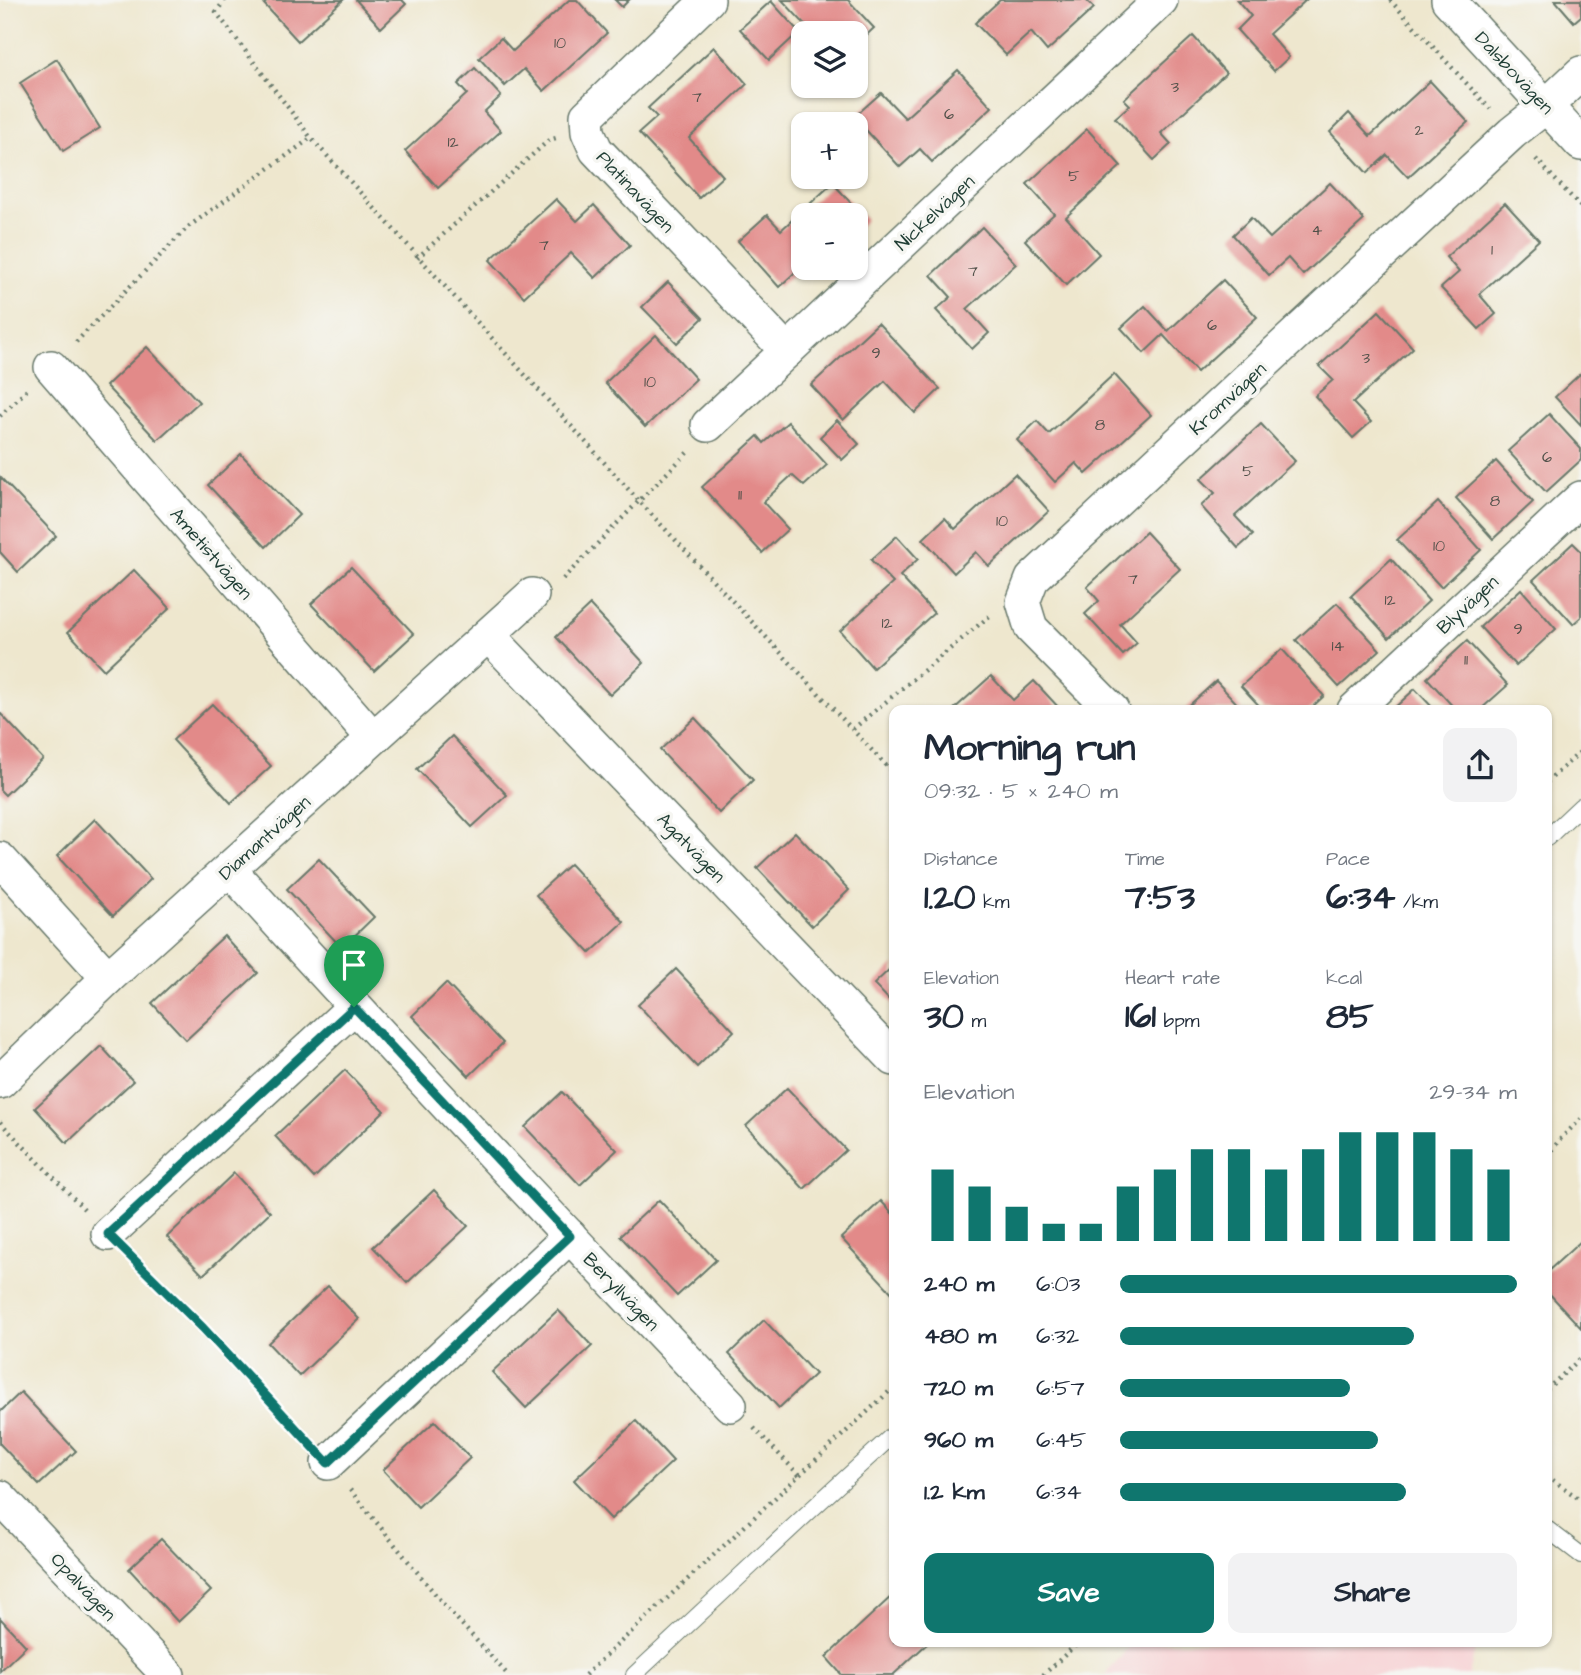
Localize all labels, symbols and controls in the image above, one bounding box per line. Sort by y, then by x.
map controls [791,21,868,280]
button: layers [791,21,868,98]
street label: Dalsbovägen [1468,25,1560,121]
house number: 10 [554,32,566,54]
house number: 3 [1171,76,1179,98]
house number: 7 [692,86,702,108]
house number: 6 [944,103,954,125]
button: + [791,112,868,189]
house number: 2 [1414,119,1424,141]
house number: 12 [447,131,459,153]
street label: Platinavägen [589,145,680,240]
house number: 5 [1068,165,1080,187]
street label: Nickelvägen [889,169,982,258]
button: − [791,203,868,280]
house number: 4 [1312,219,1323,241]
house number: 7 [539,234,549,256]
house number: 1 [1491,239,1493,261]
house number: 7 [968,260,978,282]
house number: 6 [1207,314,1217,336]
house number: 9 [871,342,881,364]
house number: 3 [1362,347,1370,369]
street label: Kromvägen [1184,356,1273,443]
house number: 10 [644,371,656,393]
house number: 8 [1095,414,1105,436]
house number: 6 [1542,446,1552,468]
house number: 5 [1242,460,1254,482]
house number: 11 [738,484,742,506]
house number: 8 [1490,490,1500,512]
street label: Ametistvägen [162,502,258,607]
house number: 10 [996,510,1008,532]
house number: 10 [1433,535,1445,557]
house number: 7 [1128,568,1138,590]
street label: Blyvägen [1431,569,1506,642]
house number: 12 [1384,589,1396,611]
house number: 12 [881,612,893,634]
house number: 9 [1513,618,1523,640]
house number: 14 [1332,635,1345,657]
house number: 11 [1464,649,1468,671]
text: Morning run [924,723,1136,775]
button: share [1443,728,1517,802]
text: 09:32 · 5 × 240 m [924,775,1118,807]
street label: Diamantvägen [213,789,318,888]
street label: Agatvägen [650,807,731,890]
text: Distance [924,846,998,873]
text: Time [1125,846,1165,873]
text: Pace [1326,846,1370,873]
text: 1.20 [924,873,976,922]
text: 7:53 [1125,873,1195,922]
text: 6:34 [1326,873,1395,922]
text: km [976,889,1010,916]
text: /km [1395,889,1438,916]
pin [324,935,384,1007]
icon: arrive [335,946,373,984]
text: Elevation [924,965,999,992]
text: Heart rate [1125,965,1220,992]
text: kcal [1326,965,1362,992]
text: 30 [924,992,964,1041]
text: 161 [1125,992,1156,1041]
text: 85 [1326,992,1373,1041]
text: m [964,1008,986,1035]
text: bpm [1156,1008,1200,1035]
text: Elevation [924,1076,1015,1108]
text: 29–34 m [1429,1076,1517,1108]
street label: Beryllvägen [576,1247,665,1338]
text: 240 m [924,1268,994,1300]
text: 6:03 [1036,1268,1080,1300]
text: 480 m [924,1320,996,1352]
text: 6:32 [1036,1320,1079,1352]
text: 720 m [924,1372,993,1404]
text: 6:57 [1036,1372,1085,1404]
text: 960 m [924,1424,993,1456]
text: 6:45 [1036,1424,1086,1456]
text: 1.2 km [924,1476,985,1508]
text: 6:34 [1036,1476,1082,1508]
street label: Opalvägen [43,1547,122,1628]
button: Save [924,1553,1214,1633]
button: Share [1228,1553,1517,1633]

